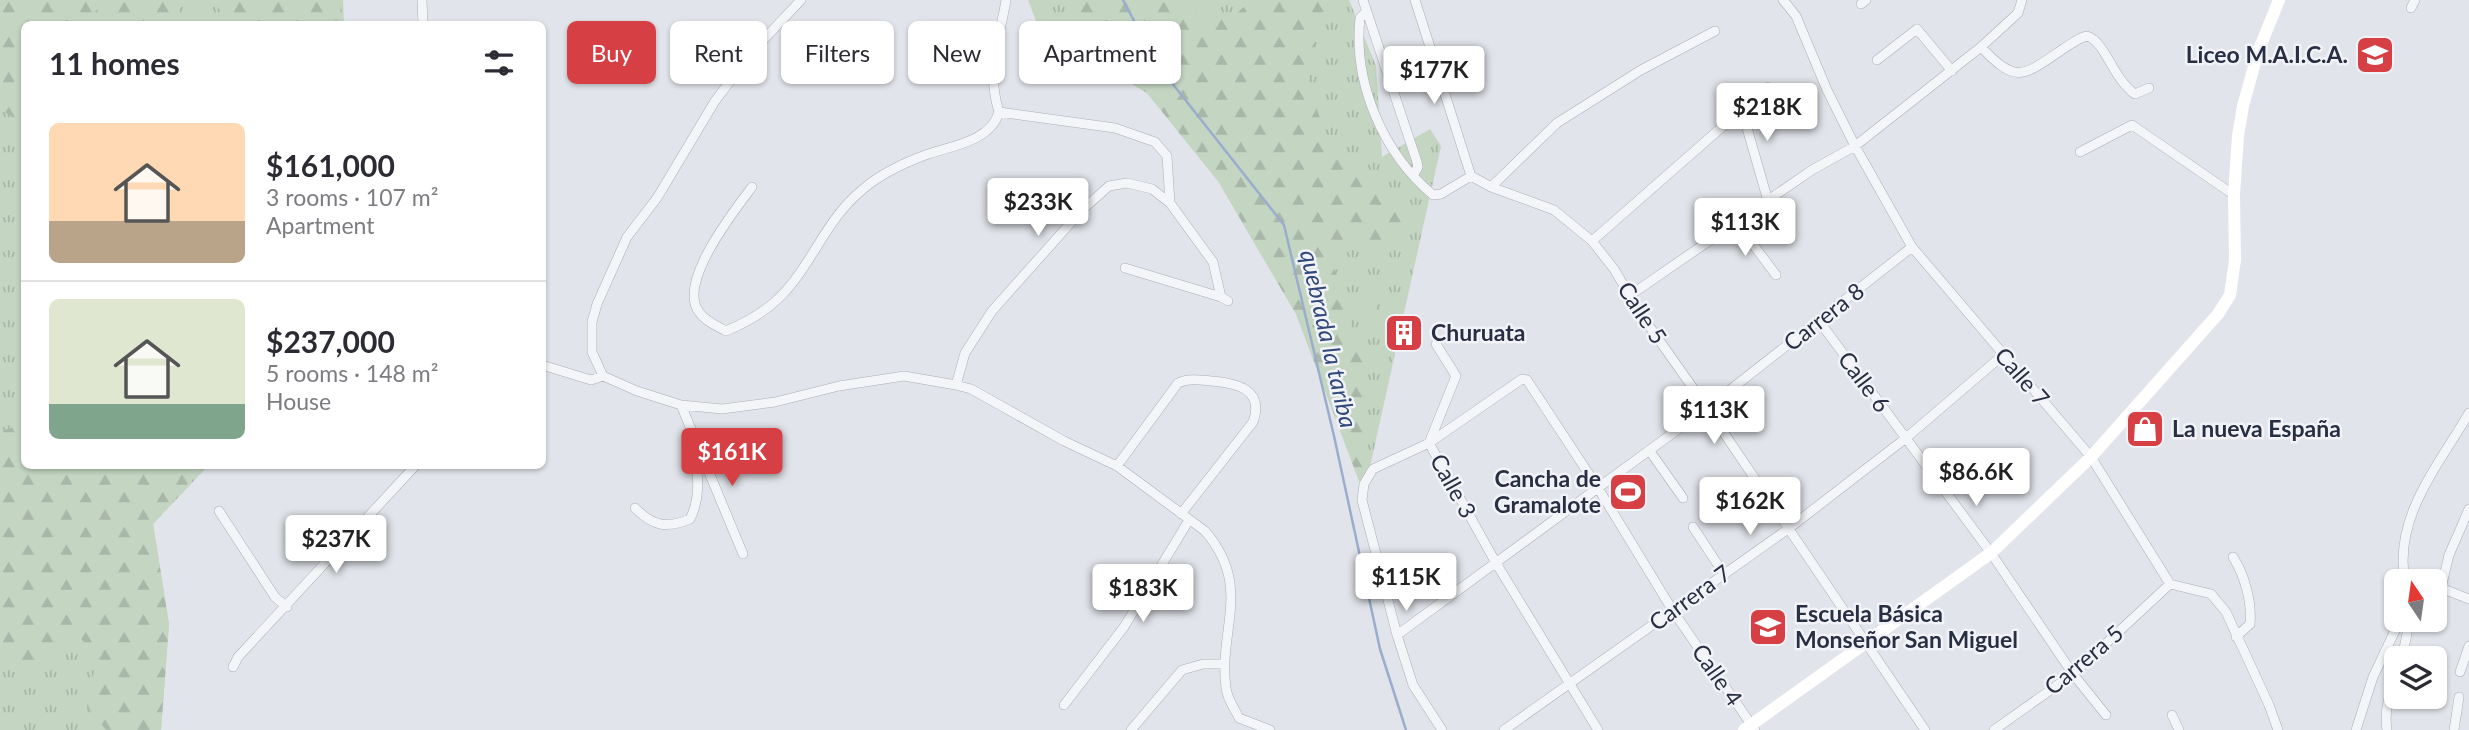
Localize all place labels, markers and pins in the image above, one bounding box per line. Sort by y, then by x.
school or university icon: Liceo M.A.I.C.A. [2354,34,2396,76]
place label: Liceo M.A.I.C.A. [2186,40,2348,68]
pin: $177K [1385,46,1483,106]
pin: $218K [1718,83,1816,143]
pin: $233K [989,178,1087,238]
pin: $113K [1696,198,1794,258]
building icon: Churuata [1383,312,1425,354]
place label: Churuata [1431,318,1525,346]
pin: $113K [1665,386,1763,446]
shop icon: La nueva España [2124,408,2166,450]
place label: La nueva España [2172,414,2341,442]
pin: $161K [683,428,781,488]
pin: $86.6K [1919,448,2033,508]
place label: Cancha de Gramalote [1494,464,1601,518]
sports icon: Cancha de Gramalote [1607,471,1649,513]
pin: $162K [1701,477,1799,537]
pin: $237K [287,516,385,575]
pin: $115K [1357,554,1455,613]
pin: $183K [1094,564,1192,624]
place label: Escuela Básica Monseñor San Miguel [1795,599,2018,653]
school or university icon: Escuela Básica Monseñor San Miguel [1747,606,1789,648]

